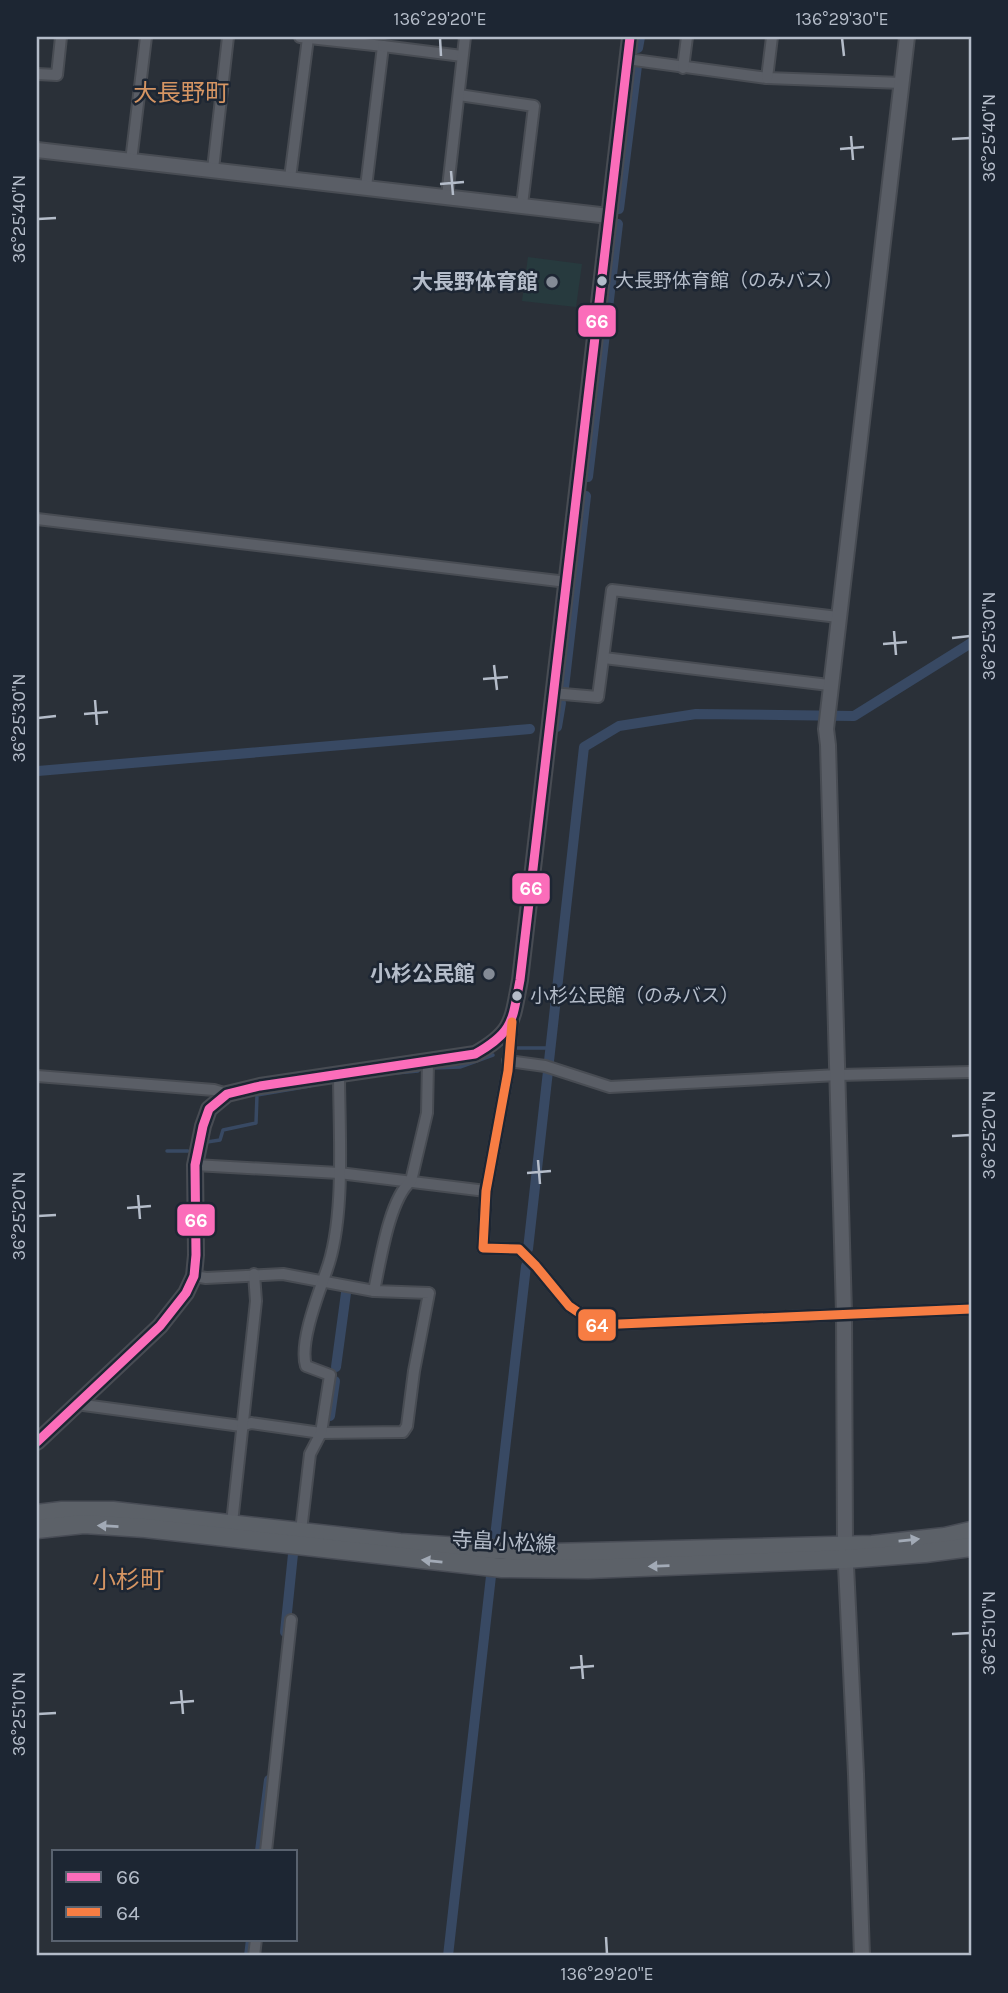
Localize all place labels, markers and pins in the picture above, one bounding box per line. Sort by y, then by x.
place label: 大長野体育館 [412,270,538,294]
place label: 大長野体育館（のみバス） [615,270,843,292]
marker: 大長野体育館 [544,274,560,290]
marker: 大長野体育館（のみバス） [595,274,609,288]
place label: 小杉公民館 [370,962,475,986]
marker: 小杉公民館 [481,966,497,982]
place label: 小杉公民館（のみバス） [530,985,739,1007]
marker: 小杉公民館（のみバス） [510,989,524,1003]

